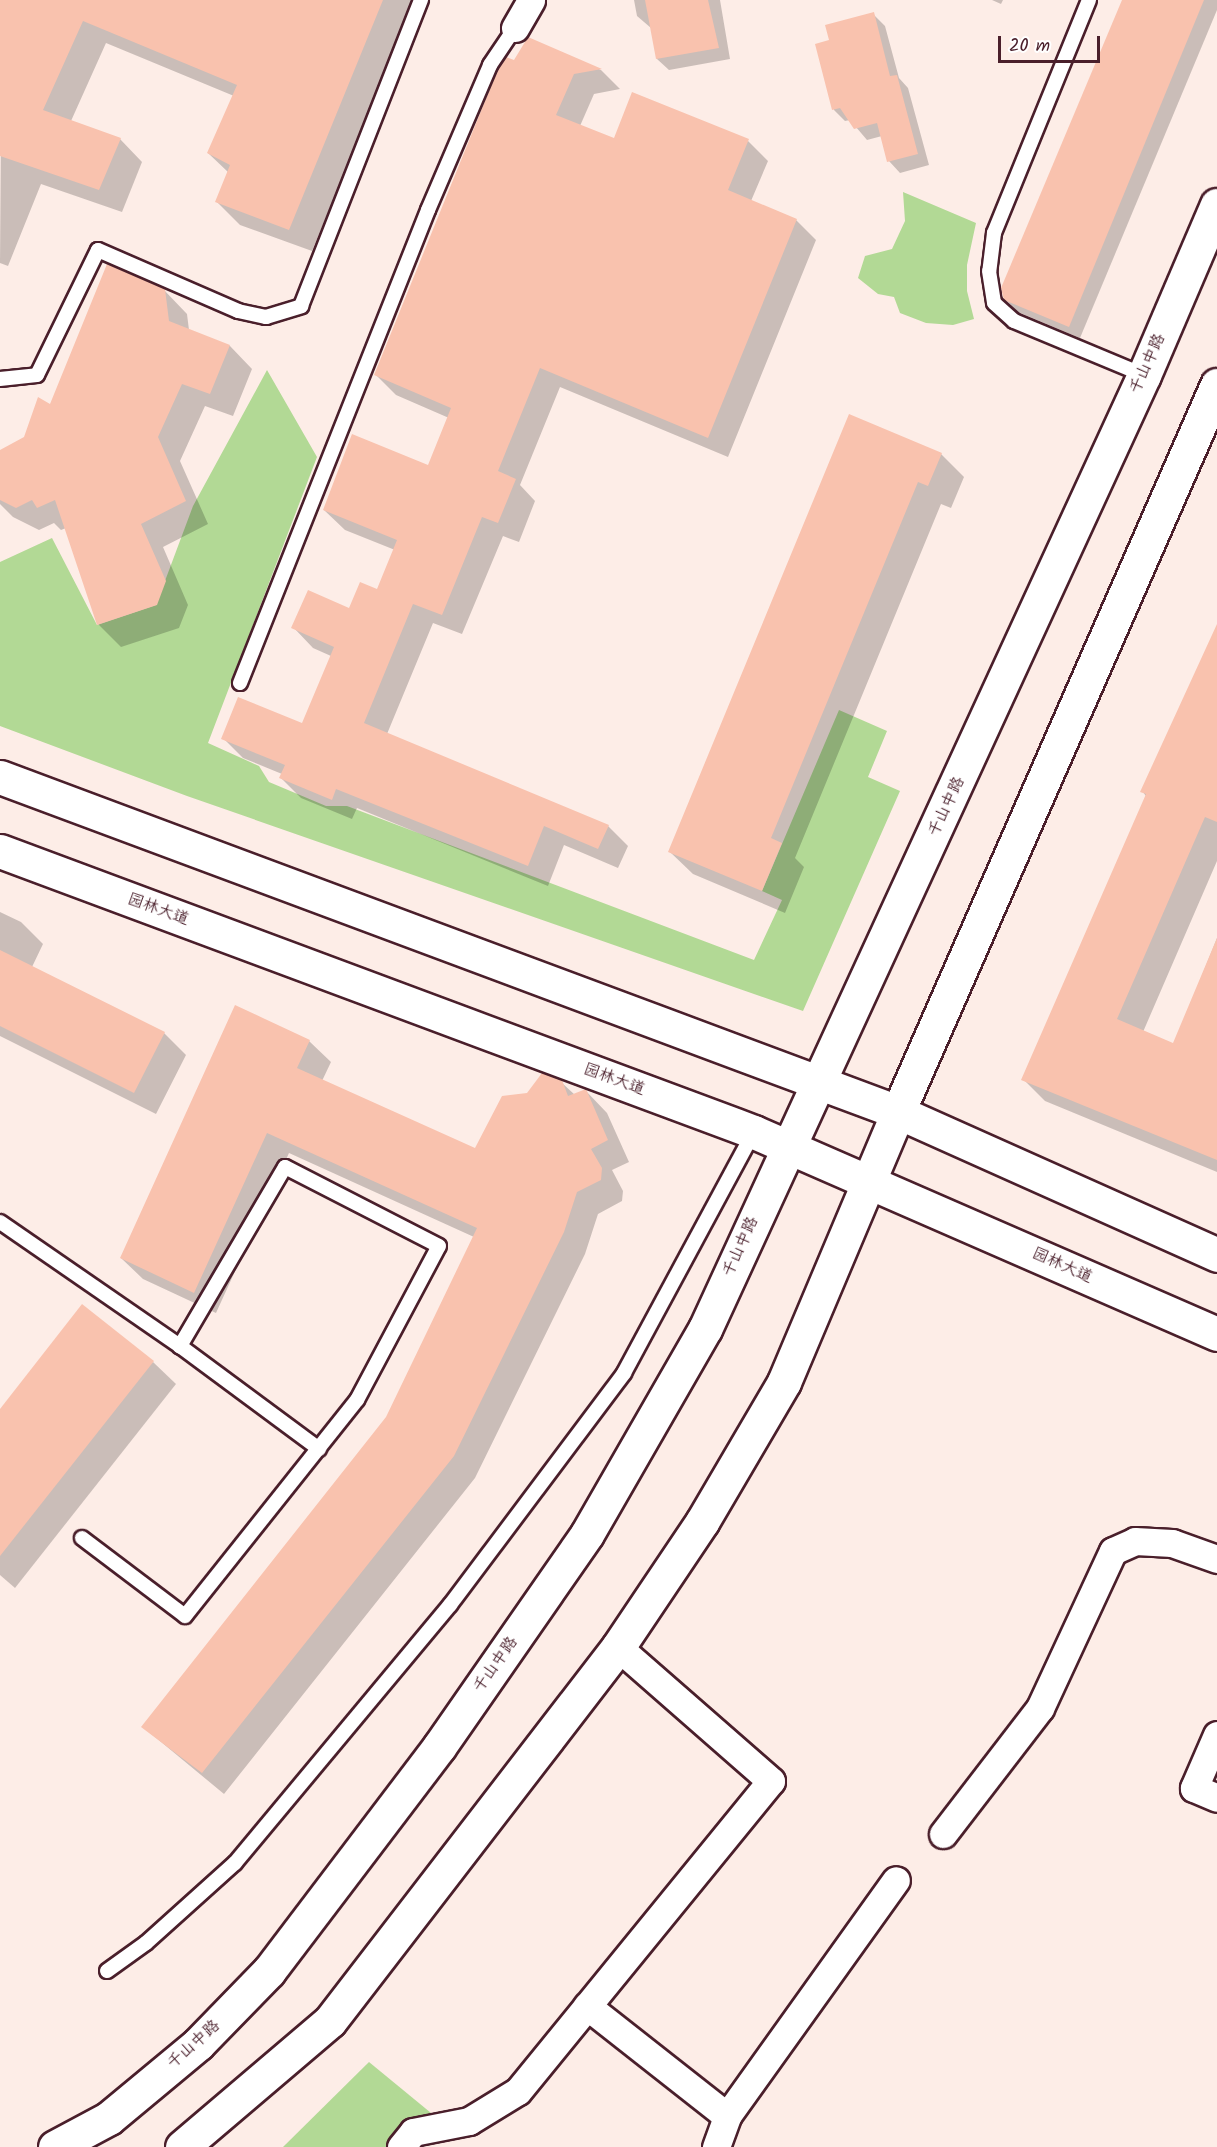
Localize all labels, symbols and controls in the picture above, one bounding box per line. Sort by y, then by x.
scale bar [1001,24,1103,62]
text: 20 m [1009,32,1050,61]
street label: 千山中路 [1126,331,1170,397]
street label: 千山中路 [925,774,969,840]
street label: 园林大道 [125,890,191,930]
street label: 园林大道 [581,1060,647,1100]
street label: 千山中路 [719,1214,763,1280]
street label: 园林大道 [1029,1244,1095,1288]
street label: 千山中路 [470,1633,522,1697]
street label: 千山中路 [164,2016,224,2074]

